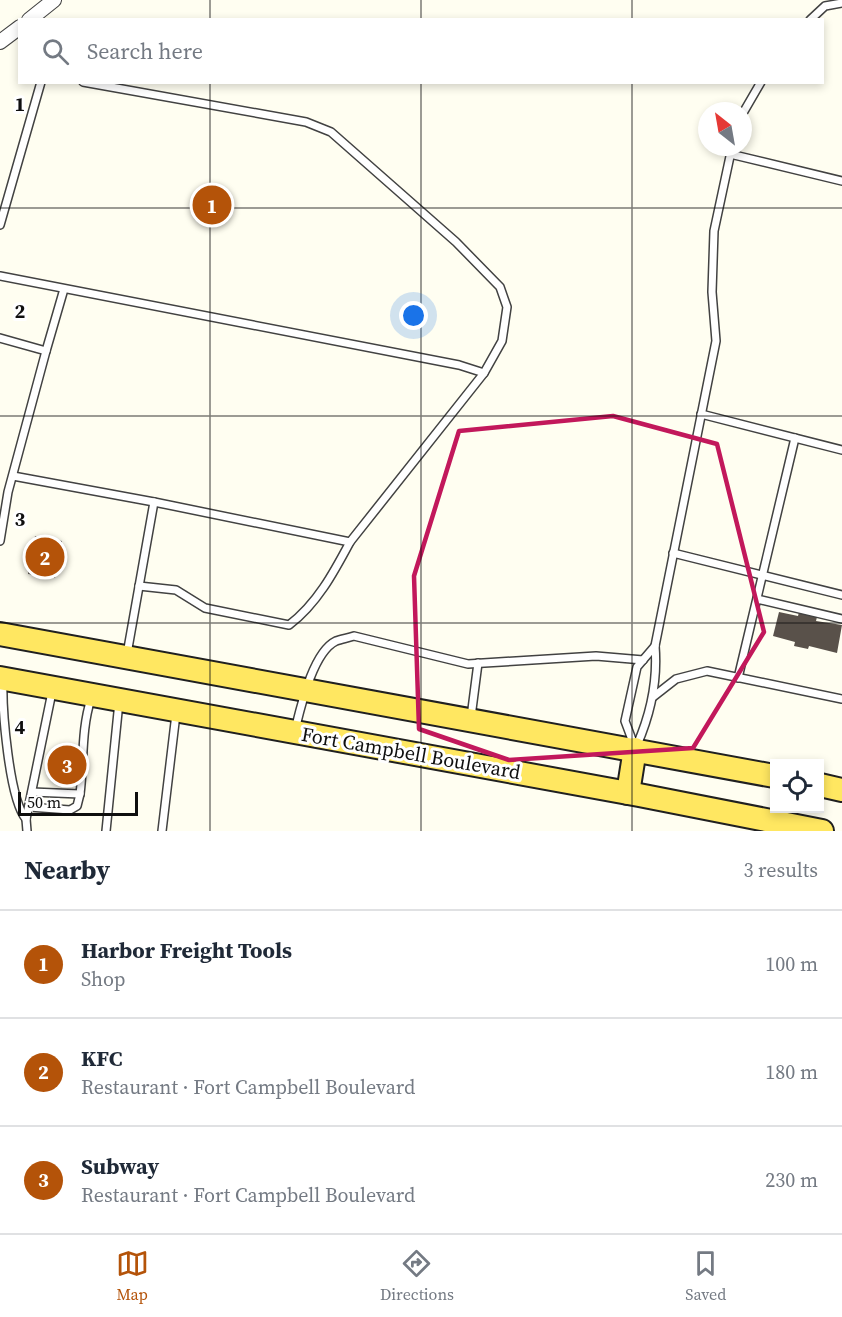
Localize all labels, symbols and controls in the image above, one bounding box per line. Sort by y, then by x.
search box [18,18,824,84]
icon: search [39,35,72,68]
text: Search here [87,36,203,66]
text: 1 [15,90,25,118]
north arrow [698,102,752,156]
pin: 1 [192,182,232,228]
text: 2 [15,297,26,325]
your location [399,301,428,330]
text: 3 [15,505,26,533]
pin: 2 [26,534,64,580]
text: 4 [15,713,26,741]
street label: Fort Campbell Boulevard [299,720,523,786]
pin: 3 [48,742,86,788]
map controls [770,759,824,813]
button: locate [770,759,824,813]
scale bar [18,789,138,816]
text: 50 m [27,791,61,813]
text: Nearby [24,852,110,888]
text: 3 results [743,856,818,884]
text: Harbor Freight Tools [81,935,292,965]
text: 1 [38,950,49,978]
text: 100 m [765,950,818,978]
text: Shop [81,965,126,993]
text: KFC [81,1043,123,1073]
text: 2 [38,1058,49,1086]
text: 180 m [765,1058,818,1086]
text: Restaurant · Fort Campbell Boulevard [81,1073,415,1101]
text: Subway [81,1151,159,1181]
text: 3 [38,1166,49,1194]
text: 230 m [765,1166,818,1194]
text: Restaurant · Fort Campbell Boulevard [81,1181,415,1209]
tab: Map [116,1247,149,1305]
tab: Directions [380,1247,454,1305]
tab: Saved [685,1247,726,1305]

